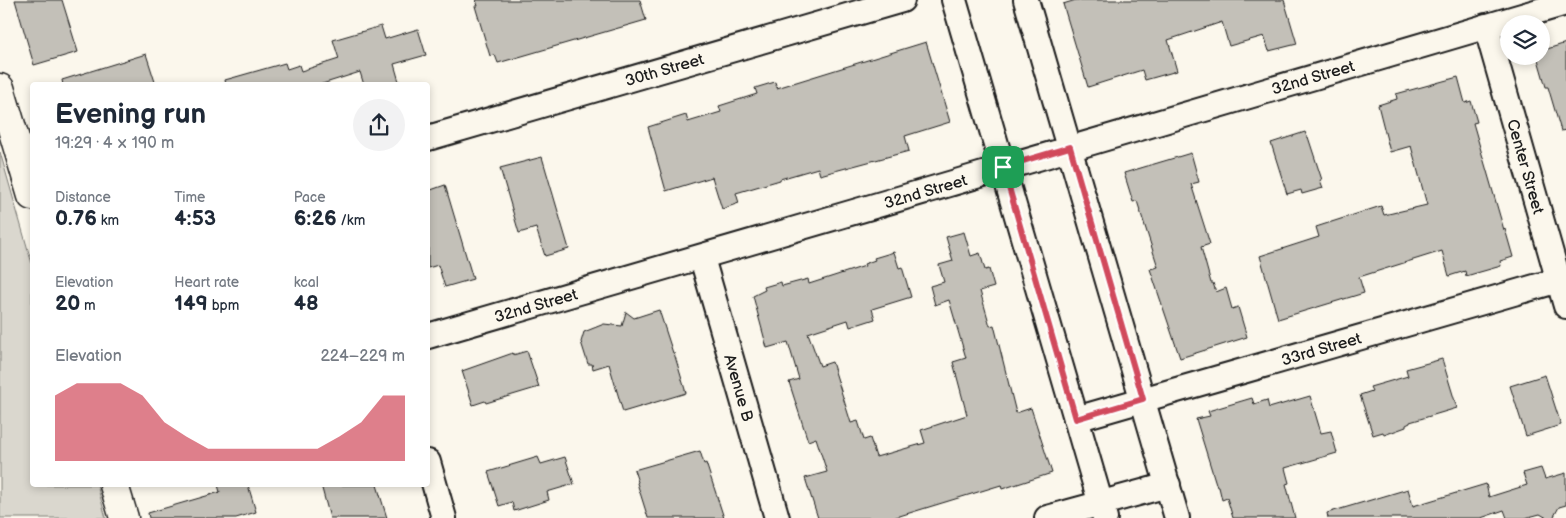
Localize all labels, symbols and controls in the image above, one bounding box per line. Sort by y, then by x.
map controls [1500,15,1550,65]
button: layers [1500,15,1550,65]
street label: 30th Street [623,50,706,91]
street label: 32nd Street [1270,57,1357,99]
text: Evening run [55,98,206,131]
button: share [353,99,405,151]
street label: Center Street [1502,117,1547,216]
text: 19:29 · 4 × 190 m [55,134,174,153]
pin [982,146,1024,188]
icon: arrive [989,153,1017,181]
street label: 32nd Street [882,171,969,214]
text: Distance [55,189,111,206]
text: Time [174,189,205,206]
text: Pace [294,189,326,206]
text: 0.76 [55,206,97,231]
text: 4:53 [174,206,216,231]
text: 6:26 [294,206,337,231]
text: km [97,212,119,229]
text: /km [337,212,365,229]
text: Elevation [55,274,113,291]
text: Heart rate [174,274,239,291]
text: kcal [294,274,319,291]
street label: 32nd Street [492,285,580,327]
text: 20 [55,291,80,316]
text: 149 [174,291,208,316]
text: 48 [294,291,319,316]
text: m [80,297,96,314]
text: bpm [208,297,239,314]
street label: 33rd Street [1279,329,1364,370]
text: Elevation [55,347,122,366]
text: 224–229 m [320,347,405,366]
street label: Avenue B [719,352,757,424]

